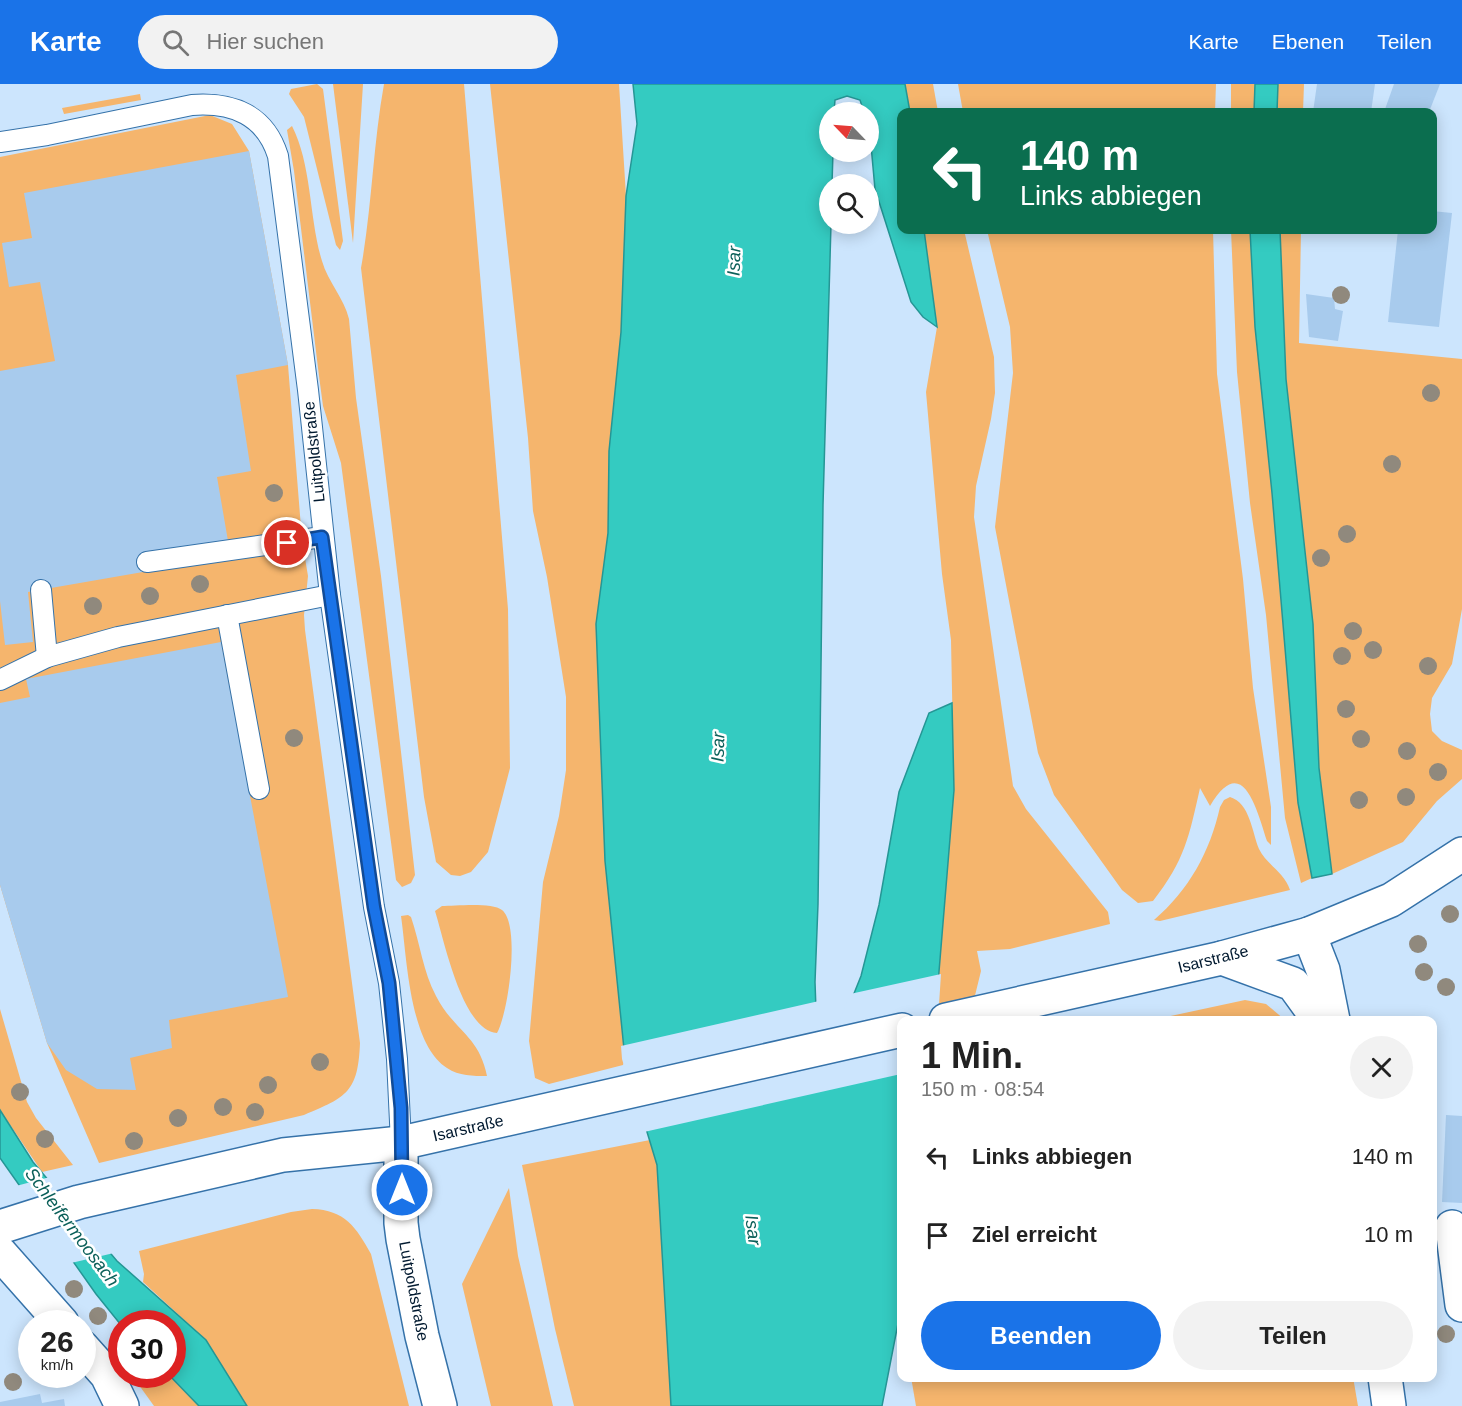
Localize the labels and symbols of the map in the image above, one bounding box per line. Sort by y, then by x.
north arrow [819,102,879,162]
water label: Isar [723,245,745,276]
street label: Luitpoldstraße [300,401,328,503]
pin [261,517,312,568]
water label: Isar [707,731,729,762]
street label: Isarstraße [1176,942,1250,976]
street label: Isarstraße [431,1112,505,1144]
position arrow [370,1158,434,1222]
water label: Schleifermoosach [21,1164,123,1290]
water label: Isar [741,1214,765,1247]
street label: Luitpoldstraße [396,1240,432,1342]
speed limit sign: 30 [108,1310,186,1388]

